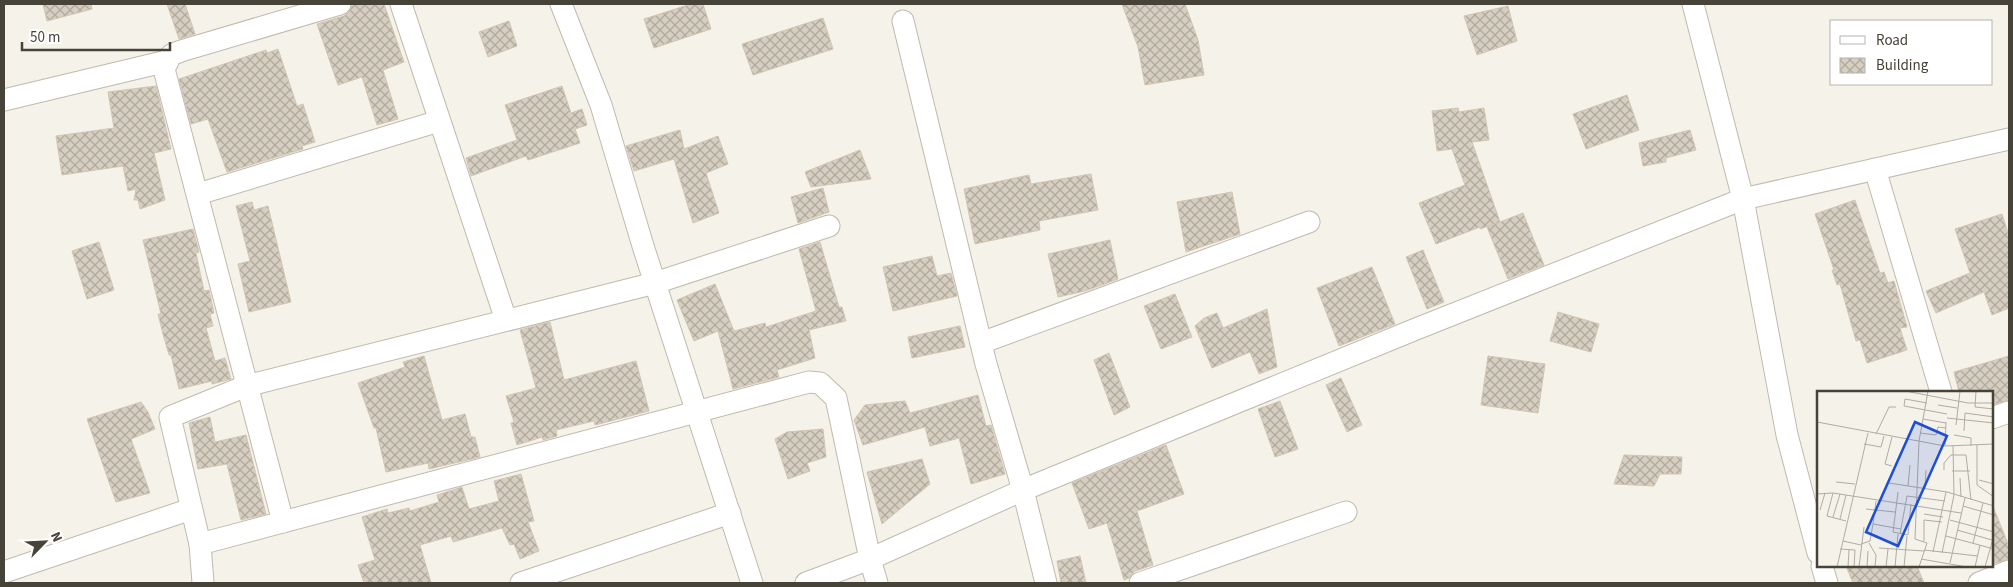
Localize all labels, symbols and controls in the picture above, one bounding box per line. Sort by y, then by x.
scale bar [22,20,170,52]
legend [1830,20,1993,85]
text: 50 m [30,27,60,48]
text: Road [1876,30,1908,51]
text: Building [1876,55,1929,76]
inset map [1817,391,1993,567]
north arrow [20,517,70,567]
text: N [45,529,67,545]

